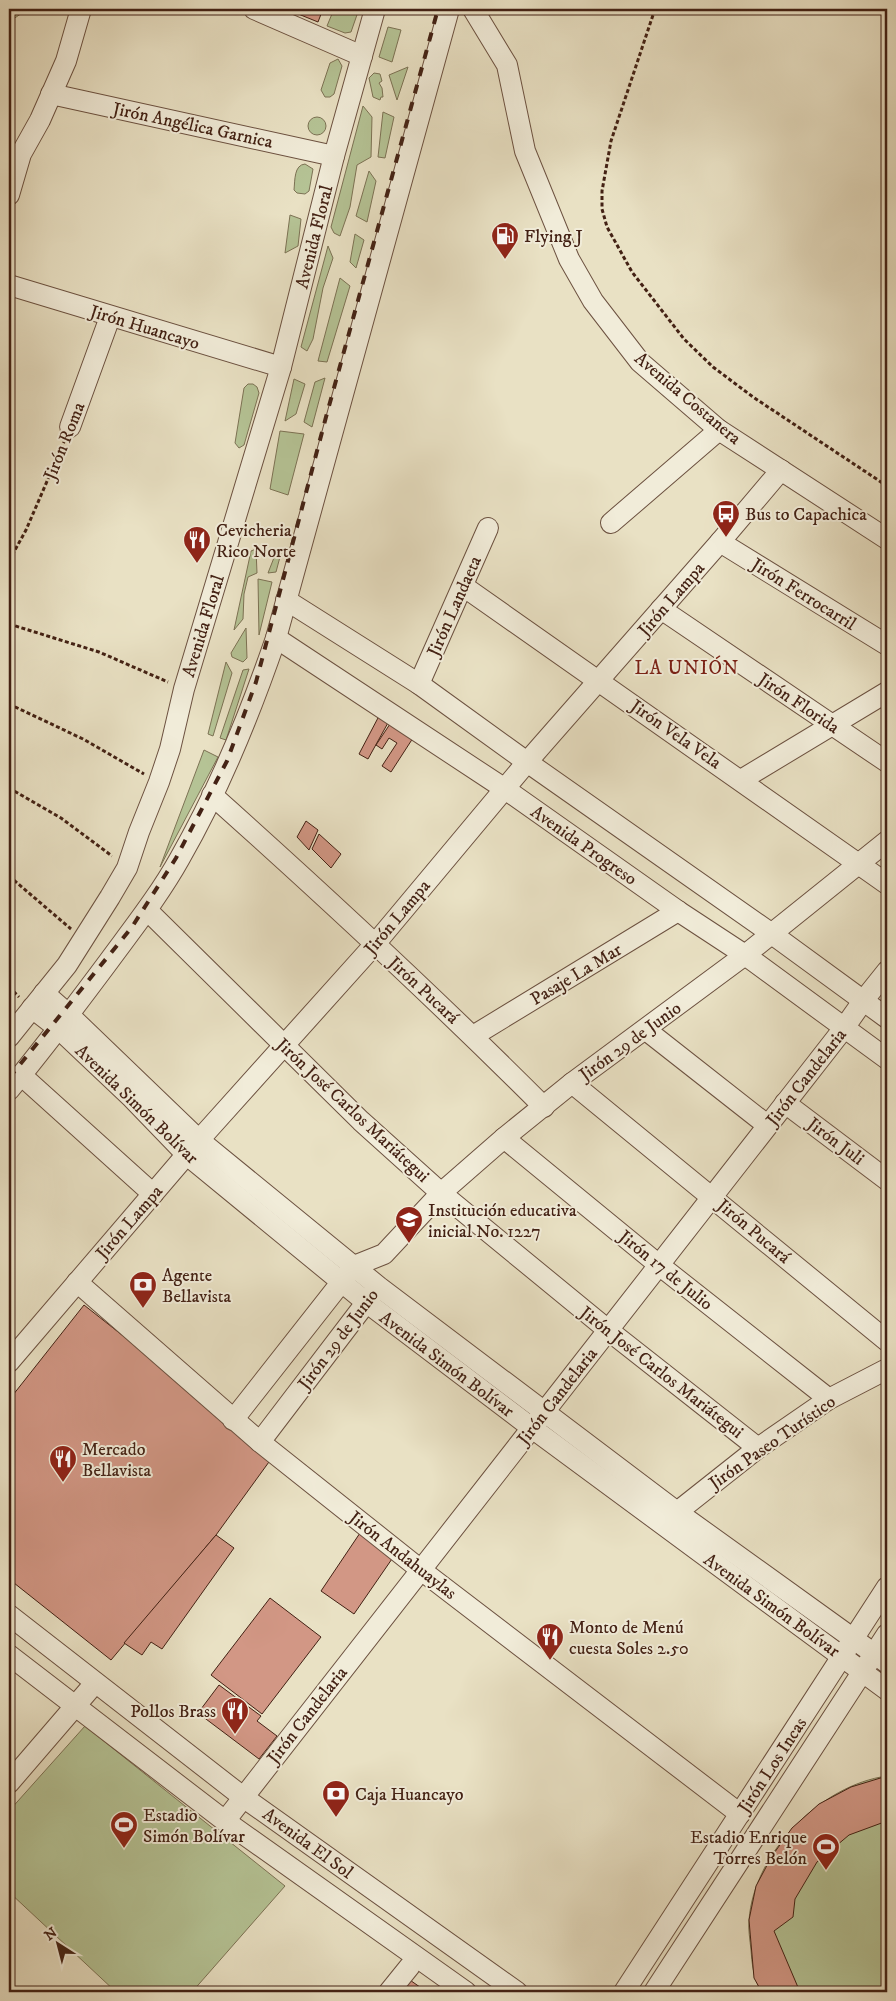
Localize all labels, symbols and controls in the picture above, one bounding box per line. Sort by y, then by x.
street label: Jirón Angélica Garnica [109,98,275,154]
street label: Avenida Floral [291,183,339,291]
fuel station icon: Flying J [490,221,520,260]
place label: Flying J [524,226,583,248]
street label: Jirón Huancayo [85,300,202,355]
street label: Avenida Costanera [630,348,745,450]
street label: Jirón Roma [39,399,91,485]
bus stop icon: Bus to Capachica [711,499,741,538]
place label: Bus to Capachica [745,504,867,526]
place label: Cevicheria Rico Norte [216,520,296,563]
restaurant icon: Cevicheria Rico Norte [182,525,212,564]
street label: Jirón Landaeta [422,552,487,662]
street label: Jirón Ferrocarril [745,553,860,636]
street label: Jirón Lampa [632,558,710,643]
street label: Avenida Floral [178,572,230,680]
district label: LA UNIÓN [635,655,739,680]
street label: Jirón Florida [752,668,844,739]
street label: Jirón Vela Vela [624,694,725,774]
street label: Avenida Progreso [526,801,641,891]
street label: Jirón Lampa [359,875,436,961]
street label: Pasaje La Mar [527,939,626,1011]
street label: Jirón Pucará [382,951,464,1029]
street label: Jirón 29 de Junio [574,997,686,1087]
street label: Jirón Candelaria [761,1024,852,1132]
street label: Jirón José Carlos Mariátegui [270,1033,434,1188]
street label: Avenida Simón Bolívar [70,1040,203,1169]
street label: Jirón Juli [801,1112,868,1170]
street label: Jirón Lampa [90,1181,168,1266]
street label: Jirón Pucará [711,1193,795,1269]
place label: Institución educativa inicial No. 1227 [428,1200,577,1243]
school or university icon: Institución educativa inicial No. 1227 [394,1205,424,1244]
street label: Jirón 17 de Julio [612,1225,717,1316]
place label: Agente Bellavista [162,1265,232,1308]
bank icon: Agente Bellavista [128,1270,158,1309]
street label: Jirón 29 de Junio [293,1285,384,1396]
street label: Jirón José Carlos Mariátegui [574,1301,748,1444]
street label: Avenida Simón Bolívar [375,1307,518,1423]
street label: Jirón Candelaria [512,1343,603,1451]
street label: Jirón Paseo Turístico [703,1391,840,1496]
place label: Mercado Bellavista [82,1439,152,1482]
restaurant icon: Mercado Bellavista [48,1444,78,1483]
street label: Jirón Andahuaylas [343,1506,461,1605]
street label: Avenida Simón Bolívar [699,1549,844,1663]
place label: Monto de Menú cuesta Soles 2.50 [569,1617,689,1660]
restaurant icon: Monto de Menú cuesta Soles 2.50 [535,1622,565,1661]
street label: Jirón Candelaria [262,1662,353,1770]
restaurant icon: Pollos Brass [220,1696,250,1735]
place label: Pollos Brass [130,1701,216,1723]
street label: Jirón Los Incas [733,1713,812,1819]
bank icon: Caja Huancayo [321,1779,351,1818]
place label: Caja Huancayo [355,1784,464,1806]
street label: Avenida El Sol [258,1804,357,1884]
place label: Estadio Simón Bolívar [143,1805,245,1848]
sports icon: Estadio Simón Bolívar [109,1810,139,1849]
place label: Estadio Enrique Torres Belón [690,1827,808,1870]
sports icon: Estadio Enrique Torres Belón [811,1832,841,1871]
north arrow [32,1918,82,1968]
text: N [41,1923,61,1945]

